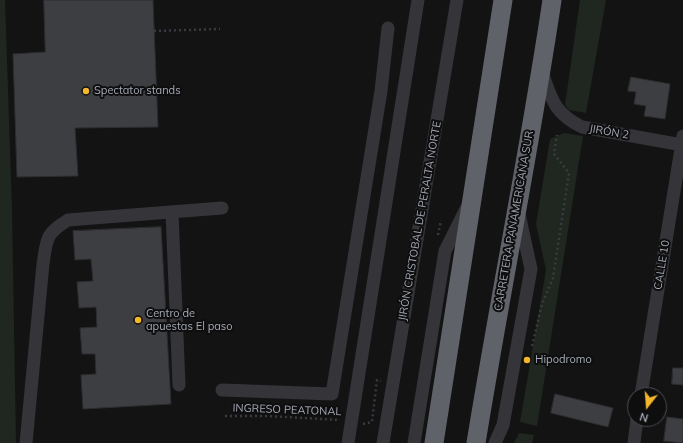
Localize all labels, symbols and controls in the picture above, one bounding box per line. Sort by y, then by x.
place label: Spectator stands [94,84,181,98]
marker: Spectator stands [81,86,91,96]
street label: JIRÓN CRISTOBAL DE PERALTA NORTE [396,120,444,322]
street label: JIRÓN 2 [588,122,630,142]
street label: CARRETERA PANAMERICANA SUR [492,130,536,312]
street label: CALLE 10 [652,239,672,291]
place label: Centro de apuestas El paso [146,307,233,333]
marker: Centro de apuestas El paso [133,315,143,325]
place label: Hipodromo [535,353,592,367]
marker: Hipodromo [522,355,532,365]
north arrow [627,387,667,427]
street label: INGRESO PEATONAL [232,402,342,418]
text: N [638,410,650,425]

